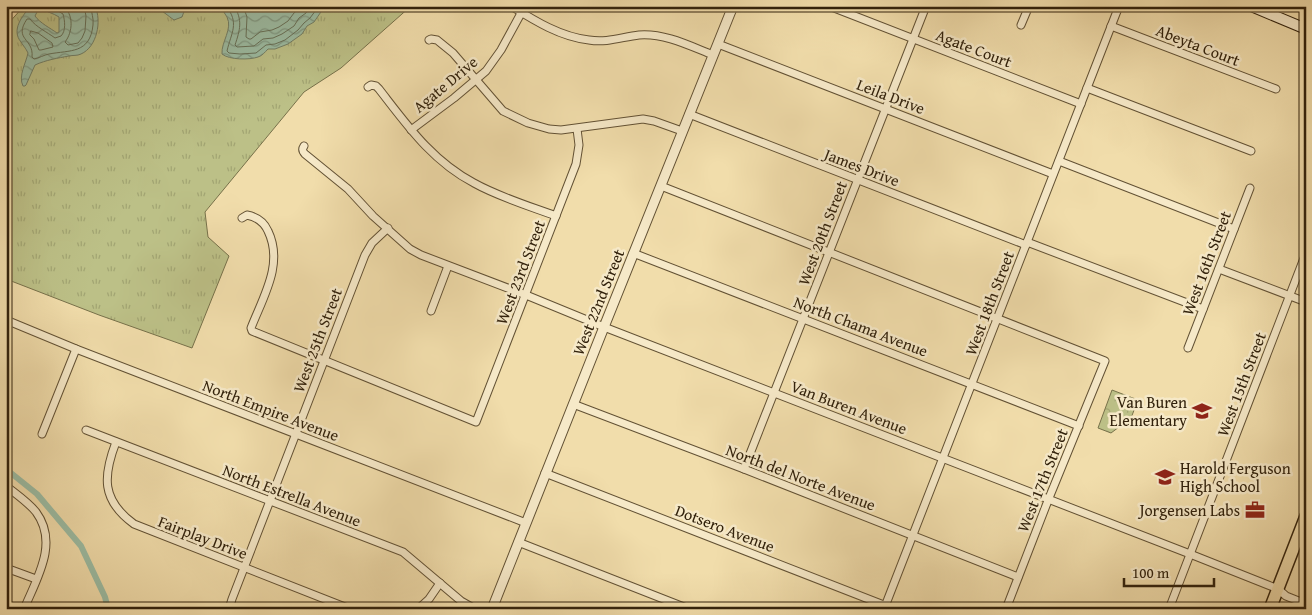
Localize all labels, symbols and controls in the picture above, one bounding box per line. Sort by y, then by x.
street label: Abeyta Court [1153,18,1244,72]
street label: Agate Court [933,23,1016,74]
street label: Agate Drive [407,50,483,118]
street label: Leila Drive [853,72,929,120]
street label: James Drive [819,141,903,192]
street label: West 20th Street [791,177,853,289]
street label: West 16th Street [1175,207,1237,319]
street label: West 23rd Street [489,216,551,328]
street label: West 22nd Street [566,245,630,359]
street label: West 18th Street [958,247,1020,359]
street label: West 25th Street [286,284,348,396]
street label: North Chama Avenue [790,289,932,363]
street label: West 15th Street [1210,328,1272,440]
street label: North Empire Avenue [199,373,343,447]
street label: Van Buren Avenue [787,374,911,440]
place label: Van Buren Elementary [1110,390,1187,432]
school or university icon: Van Buren Elementary [1191,400,1213,422]
street label: West 17th Street [1010,424,1074,536]
street label: North del Norte Avenue [723,437,879,517]
place label: Harold Ferguson High School [1180,456,1291,498]
street label: North Estrella Avenue [219,458,365,532]
school or university icon: Harold Ferguson High School [1154,466,1176,488]
street label: Dotsero Avenue [672,498,778,558]
place label: Jorgensen Labs [1137,498,1240,522]
office icon: Jorgensen Labs [1244,499,1266,521]
street label: Fairplay Drive [155,509,251,565]
scale bar [1124,555,1214,587]
text: 100 m [1132,562,1170,583]

